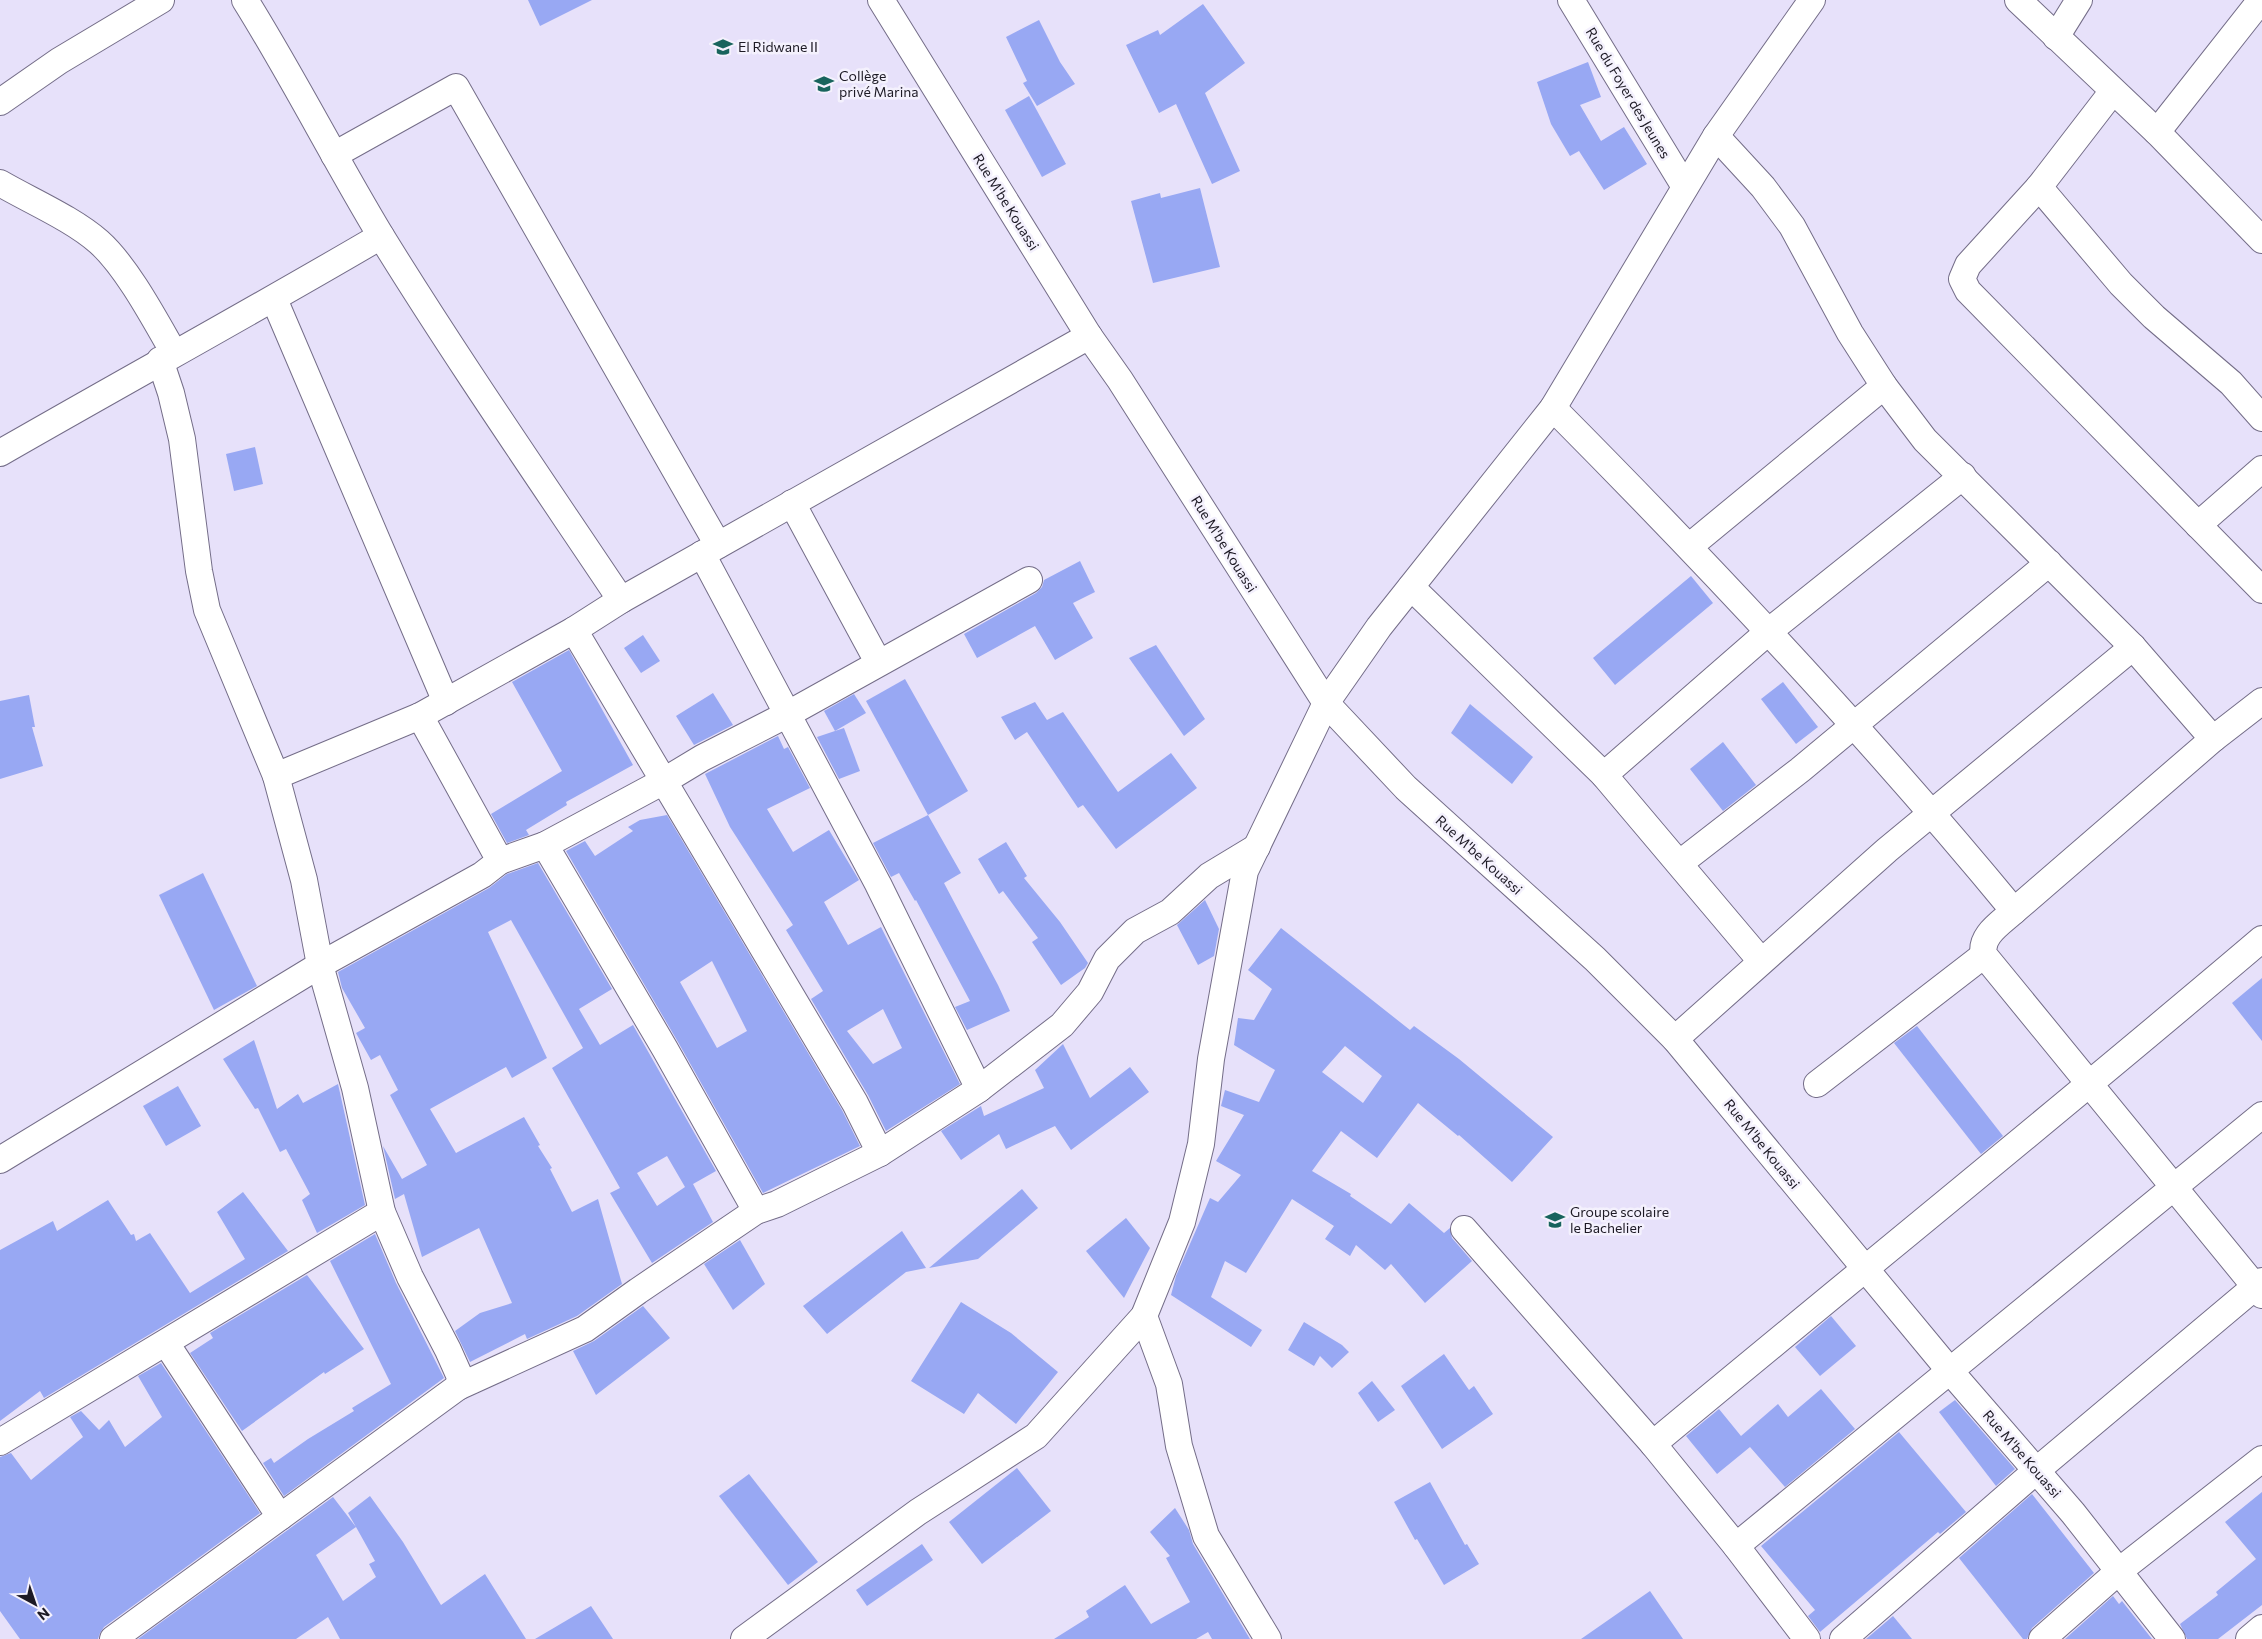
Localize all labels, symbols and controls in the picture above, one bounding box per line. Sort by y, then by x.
street label: Rue du Foyer des Jeunes [1583,24,1674,161]
school or university icon: El Ridwane II [712,36,734,58]
place label: El Ridwane II [738,38,818,55]
place label: Collège privé Marina [839,67,919,100]
school or university icon: Collège privé Marina [813,73,835,95]
street label: Rue M'be Kouassi [970,150,1043,253]
street label: Rue M'be Kouassi [1188,492,1261,595]
street label: Rue M'be Kouassi [1433,811,1526,898]
street label: Rue M'be Kouassi [1721,1095,1804,1192]
place label: Groupe scolaire le Bachelier [1570,1203,1669,1236]
school or university icon: Groupe scolaire le Bachelier [1544,1209,1566,1231]
street label: Rue M'be Kouassi [1980,1406,2065,1501]
north arrow [10,1579,60,1629]
text: N [34,1604,53,1624]

